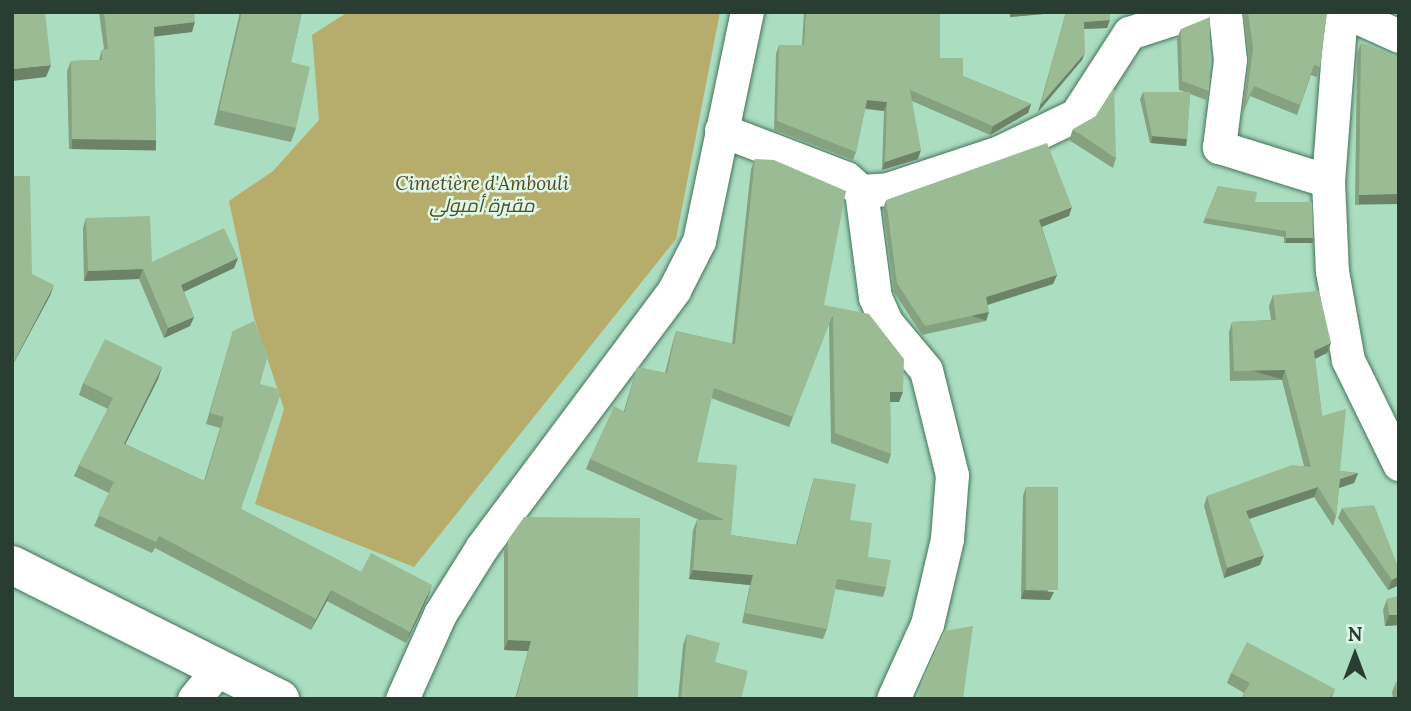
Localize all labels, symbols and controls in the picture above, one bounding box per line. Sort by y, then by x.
park label: Cimetière d'Ambouli مقبرة أمبولي [395,173,569,217]
north arrow [1320,620,1390,690]
text: N [1348,622,1362,646]

